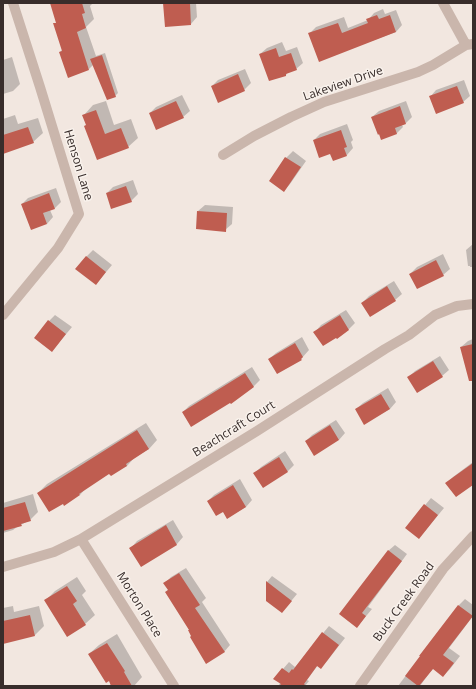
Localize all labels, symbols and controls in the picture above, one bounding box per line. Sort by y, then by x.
street label: Lakeview Drive [301,64,385,104]
street label: Henson Lane [60,128,96,202]
street label: Beachcraft Court [190,398,278,460]
street label: Buck Creek Road [370,560,438,644]
street label: Morton Place [113,570,165,640]

